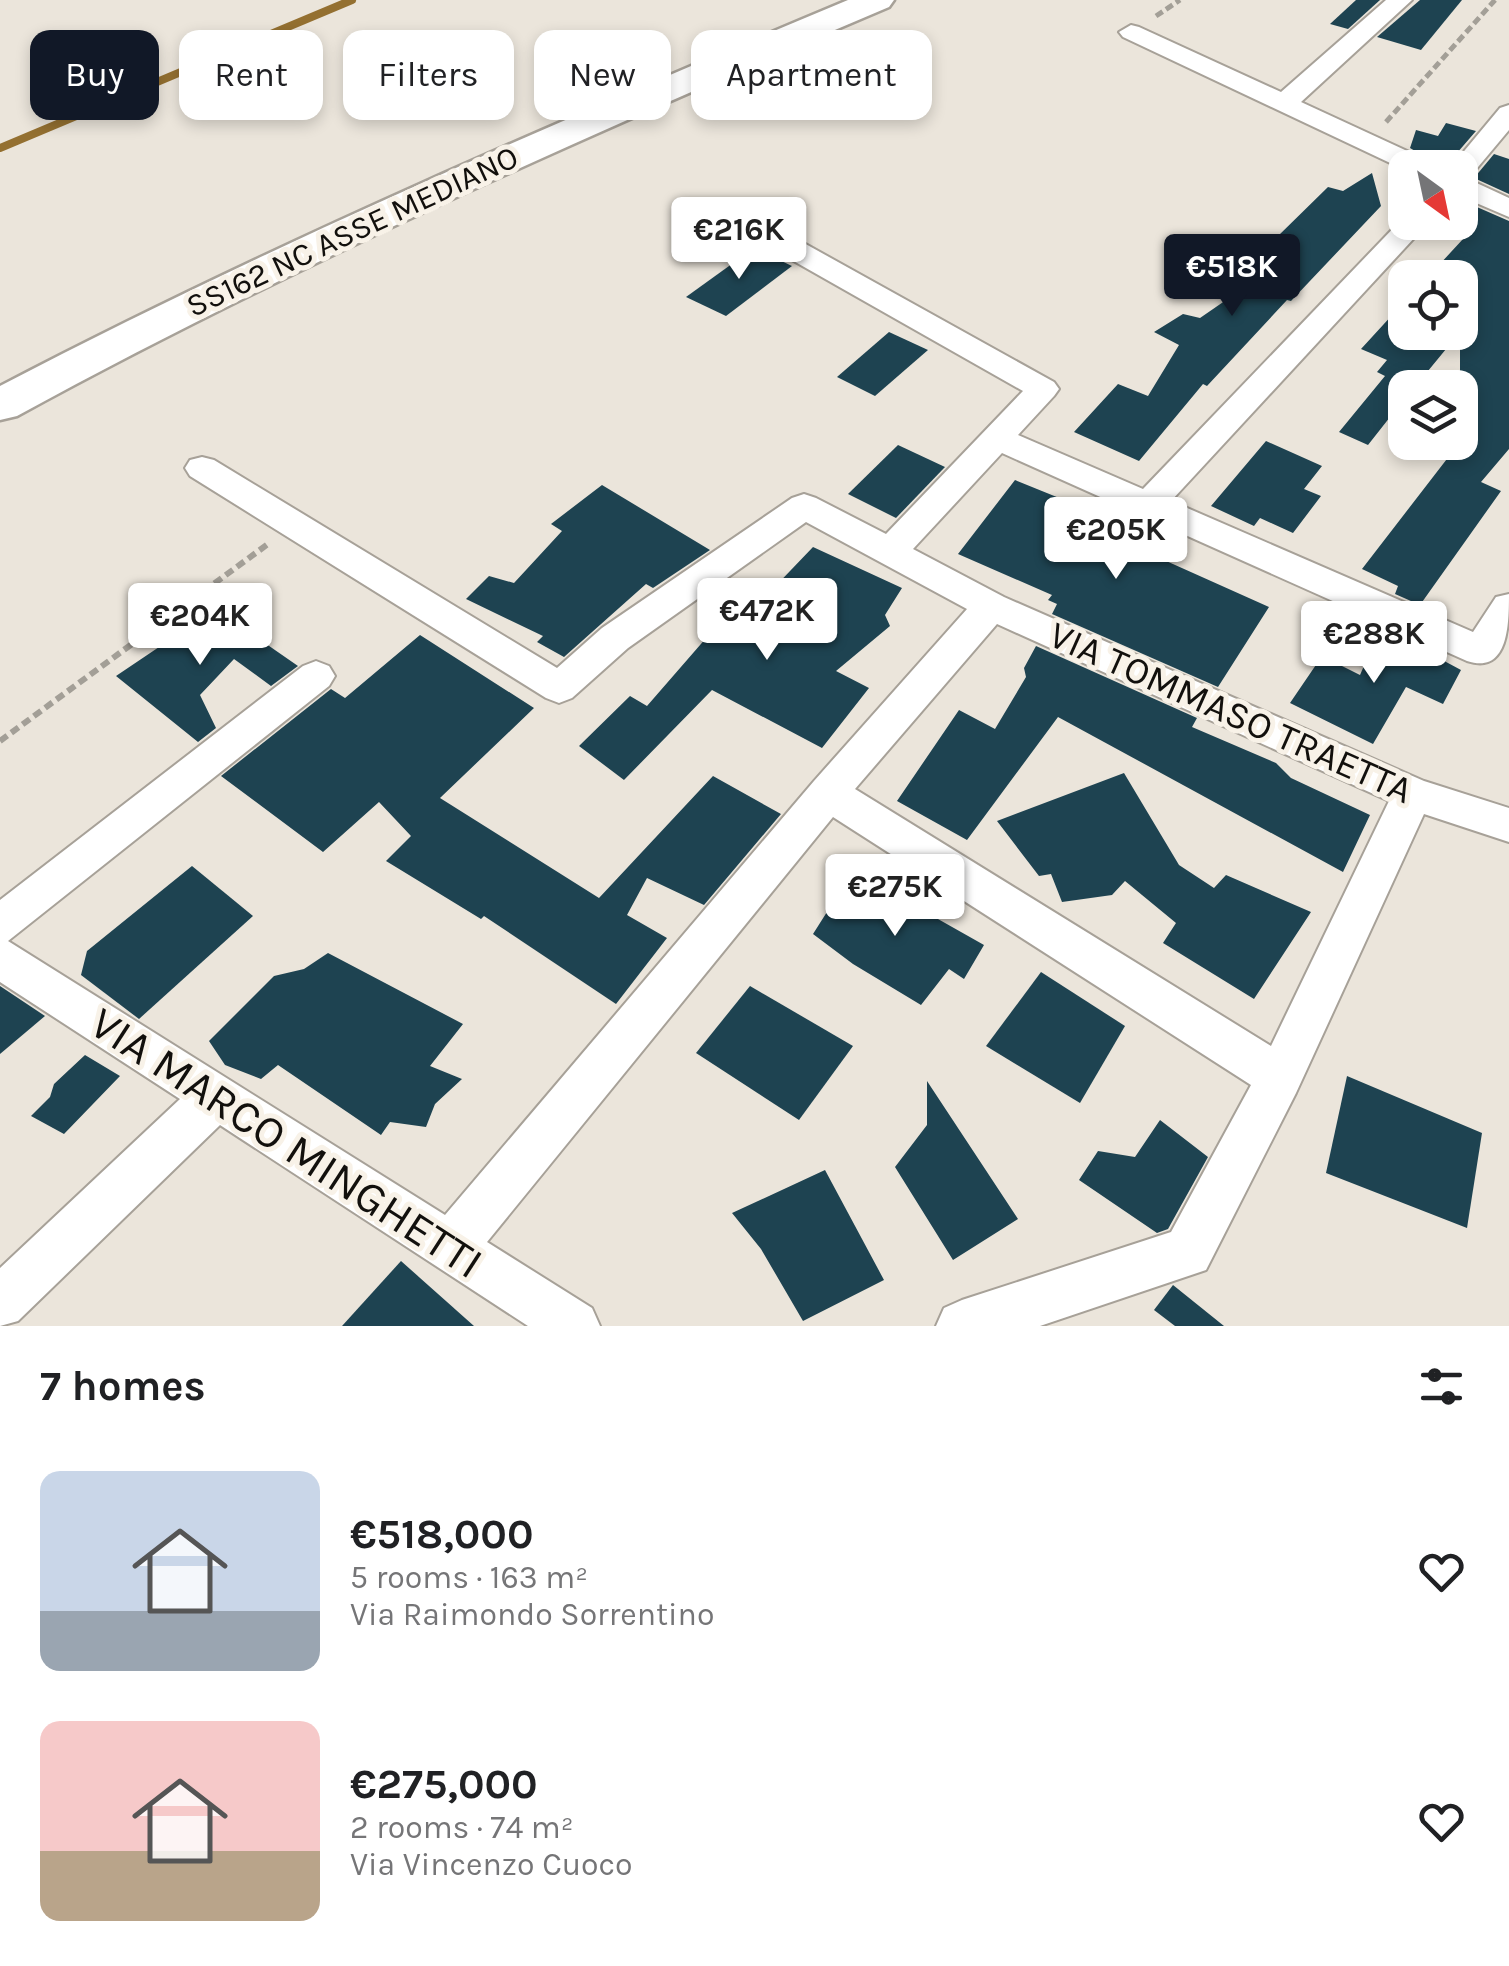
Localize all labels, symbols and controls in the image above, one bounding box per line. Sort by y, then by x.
chip: Buy [30,30,159,120]
chip: Rent [179,30,323,120]
chip: Filters [343,30,514,120]
chip: New [534,30,671,120]
chip: Apartment [691,30,932,120]
street label: SS162 NC ASSE MEDIANO [181,138,524,325]
north arrow [1388,150,1478,240]
map controls [1388,150,1478,460]
pin: €216K [669,197,809,282]
text: €216K [693,211,785,248]
pin: €518K [1162,234,1302,319]
text: €518K [1186,248,1278,285]
button: locate [1388,260,1478,350]
button: layers [1388,370,1478,460]
pin: €205K [1046,497,1186,582]
text: €205K [1066,511,1166,548]
pin: €472K [697,578,837,663]
pin: €204K [130,583,270,668]
text: €472K [719,592,815,629]
text: €204K [150,597,250,634]
pin: €288K [1304,601,1444,686]
street label: VIA TOMMASO TRAETTA [1042,612,1419,813]
text: €288K [1323,615,1425,652]
pin: €275K [825,854,965,939]
text: €275K [847,868,943,905]
street label: VIA MARCO MINGHETTI [81,997,492,1289]
icon: filters [1414,1359,1469,1414]
text: 7 homes [40,1361,206,1411]
text: €518,000 [350,1509,534,1559]
icon: home [120,1511,240,1631]
icon: heart [1414,1544,1469,1599]
text: 5 rooms · 163 m² [350,1559,588,1596]
text: Via Raimondo Sorrentino [350,1596,714,1633]
text: €275,000 [350,1759,538,1809]
icon: home [120,1761,240,1881]
icon: heart [1414,1794,1469,1849]
text: 2 rooms · 74 m² [350,1809,574,1846]
text: Via Vincenzo Cuoco [350,1846,633,1883]

